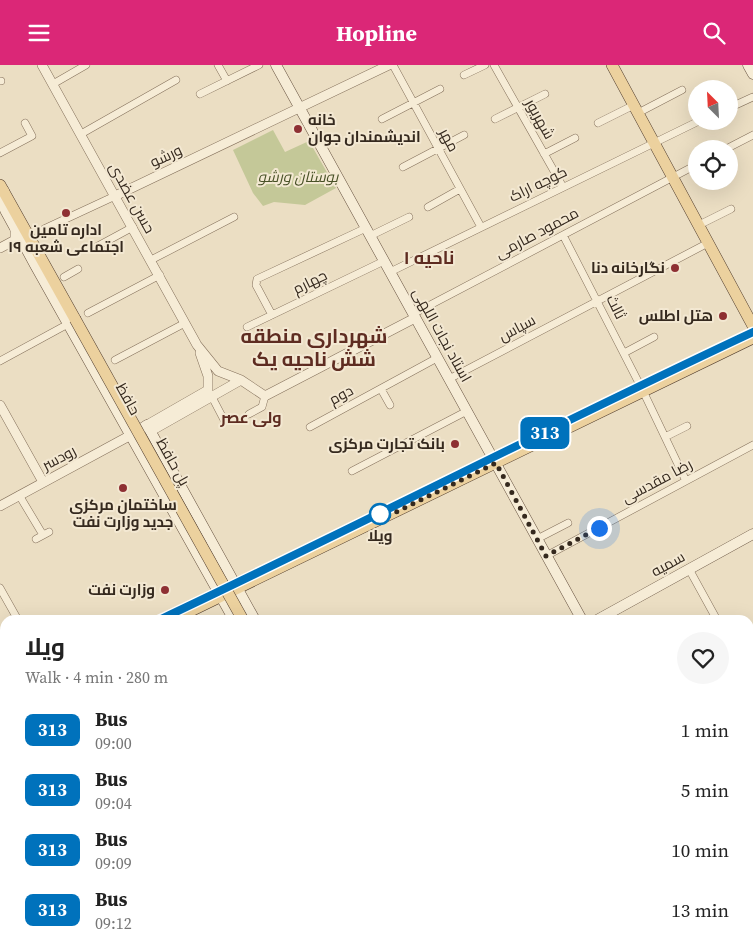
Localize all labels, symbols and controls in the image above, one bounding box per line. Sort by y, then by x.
text: Hopline [336,18,417,48]
icon: menu [25,19,53,47]
icon: search [700,19,728,47]
north arrow [688,80,738,130]
map controls [688,80,738,190]
street label: شهریور [520,94,560,143]
place label: خانه اندیشمندان جوان [308,109,421,147]
marker: خانه اندیشمندان جوان [292,123,304,135]
street label: مهر [434,123,464,155]
street label: ورشو [146,139,185,172]
button: locate [688,140,738,190]
street label: حسن عضدی [104,159,161,237]
street label: کوچه اراک [505,160,570,207]
park label: بوستان ورشو [258,166,339,187]
street label: محمود صارمی [491,202,582,263]
marker: اداره تامین اجتماعی شعبه ۱۹ [60,207,72,219]
place label: اداره تامین اجتماعی شعبه ۱۹ [8,219,124,257]
district label: ناحیه ۱ [404,245,454,270]
place label: نگارخانه دنا [591,257,665,278]
marker: نگارخانه دنا [669,262,681,274]
street label: چهارم [289,264,331,299]
street label: استاد نجات اللهی [408,284,477,386]
street label: ثالث [601,291,631,323]
place label: هتل اطلس [639,305,713,326]
street label: سپاس [494,309,539,346]
marker: هتل اطلس [717,310,729,322]
district label: شهرداری منطقه شش ناحیه یک [241,322,387,373]
street label: حافظ [111,379,146,419]
street label: دوم [325,379,357,410]
district label: ولی عصر [219,406,282,428]
line badge: 313 [516,417,574,449]
text: 313 [530,420,560,445]
place label: بانک تجارت مرکزی [328,433,445,454]
street label: پل حافظ [152,434,195,489]
marker: بانک تجارت مرکزی [449,438,461,450]
street label: رودسر [37,440,80,476]
street label: رضا مقدسی [618,453,696,508]
marker: ساختمان مرکزی جدید وزارت نفت [117,482,129,494]
place label: ساختمان مرکزی جدید وزارت نفت [69,494,177,532]
marker: ویلا [369,503,391,525]
your location [587,516,612,541]
place label: ویلا [367,525,393,546]
street label: سمیه [647,546,688,581]
place label: وزارت نفت [88,579,155,600]
marker: وزارت نفت [159,584,171,596]
text: ویلا [25,630,65,663]
button: heart [677,632,729,684]
text: Walk · 4 min · 280 m [25,666,168,688]
text: Bus [95,706,127,732]
text: 313 [38,717,67,742]
text: 1 min [681,717,729,743]
text: 09:00 [95,732,132,754]
text: Bus [95,766,127,792]
text: 313 [38,777,67,802]
text: 5 min [681,777,729,803]
text: 09:04 [95,792,132,814]
text: Bus [95,826,127,852]
text: 313 [38,837,67,862]
text: 10 min [671,837,729,863]
text: 09:09 [95,852,132,874]
text: Bus [95,886,127,912]
text: 313 [38,897,67,922]
text: 13 min [671,897,729,923]
text: 09:12 [95,912,132,934]

